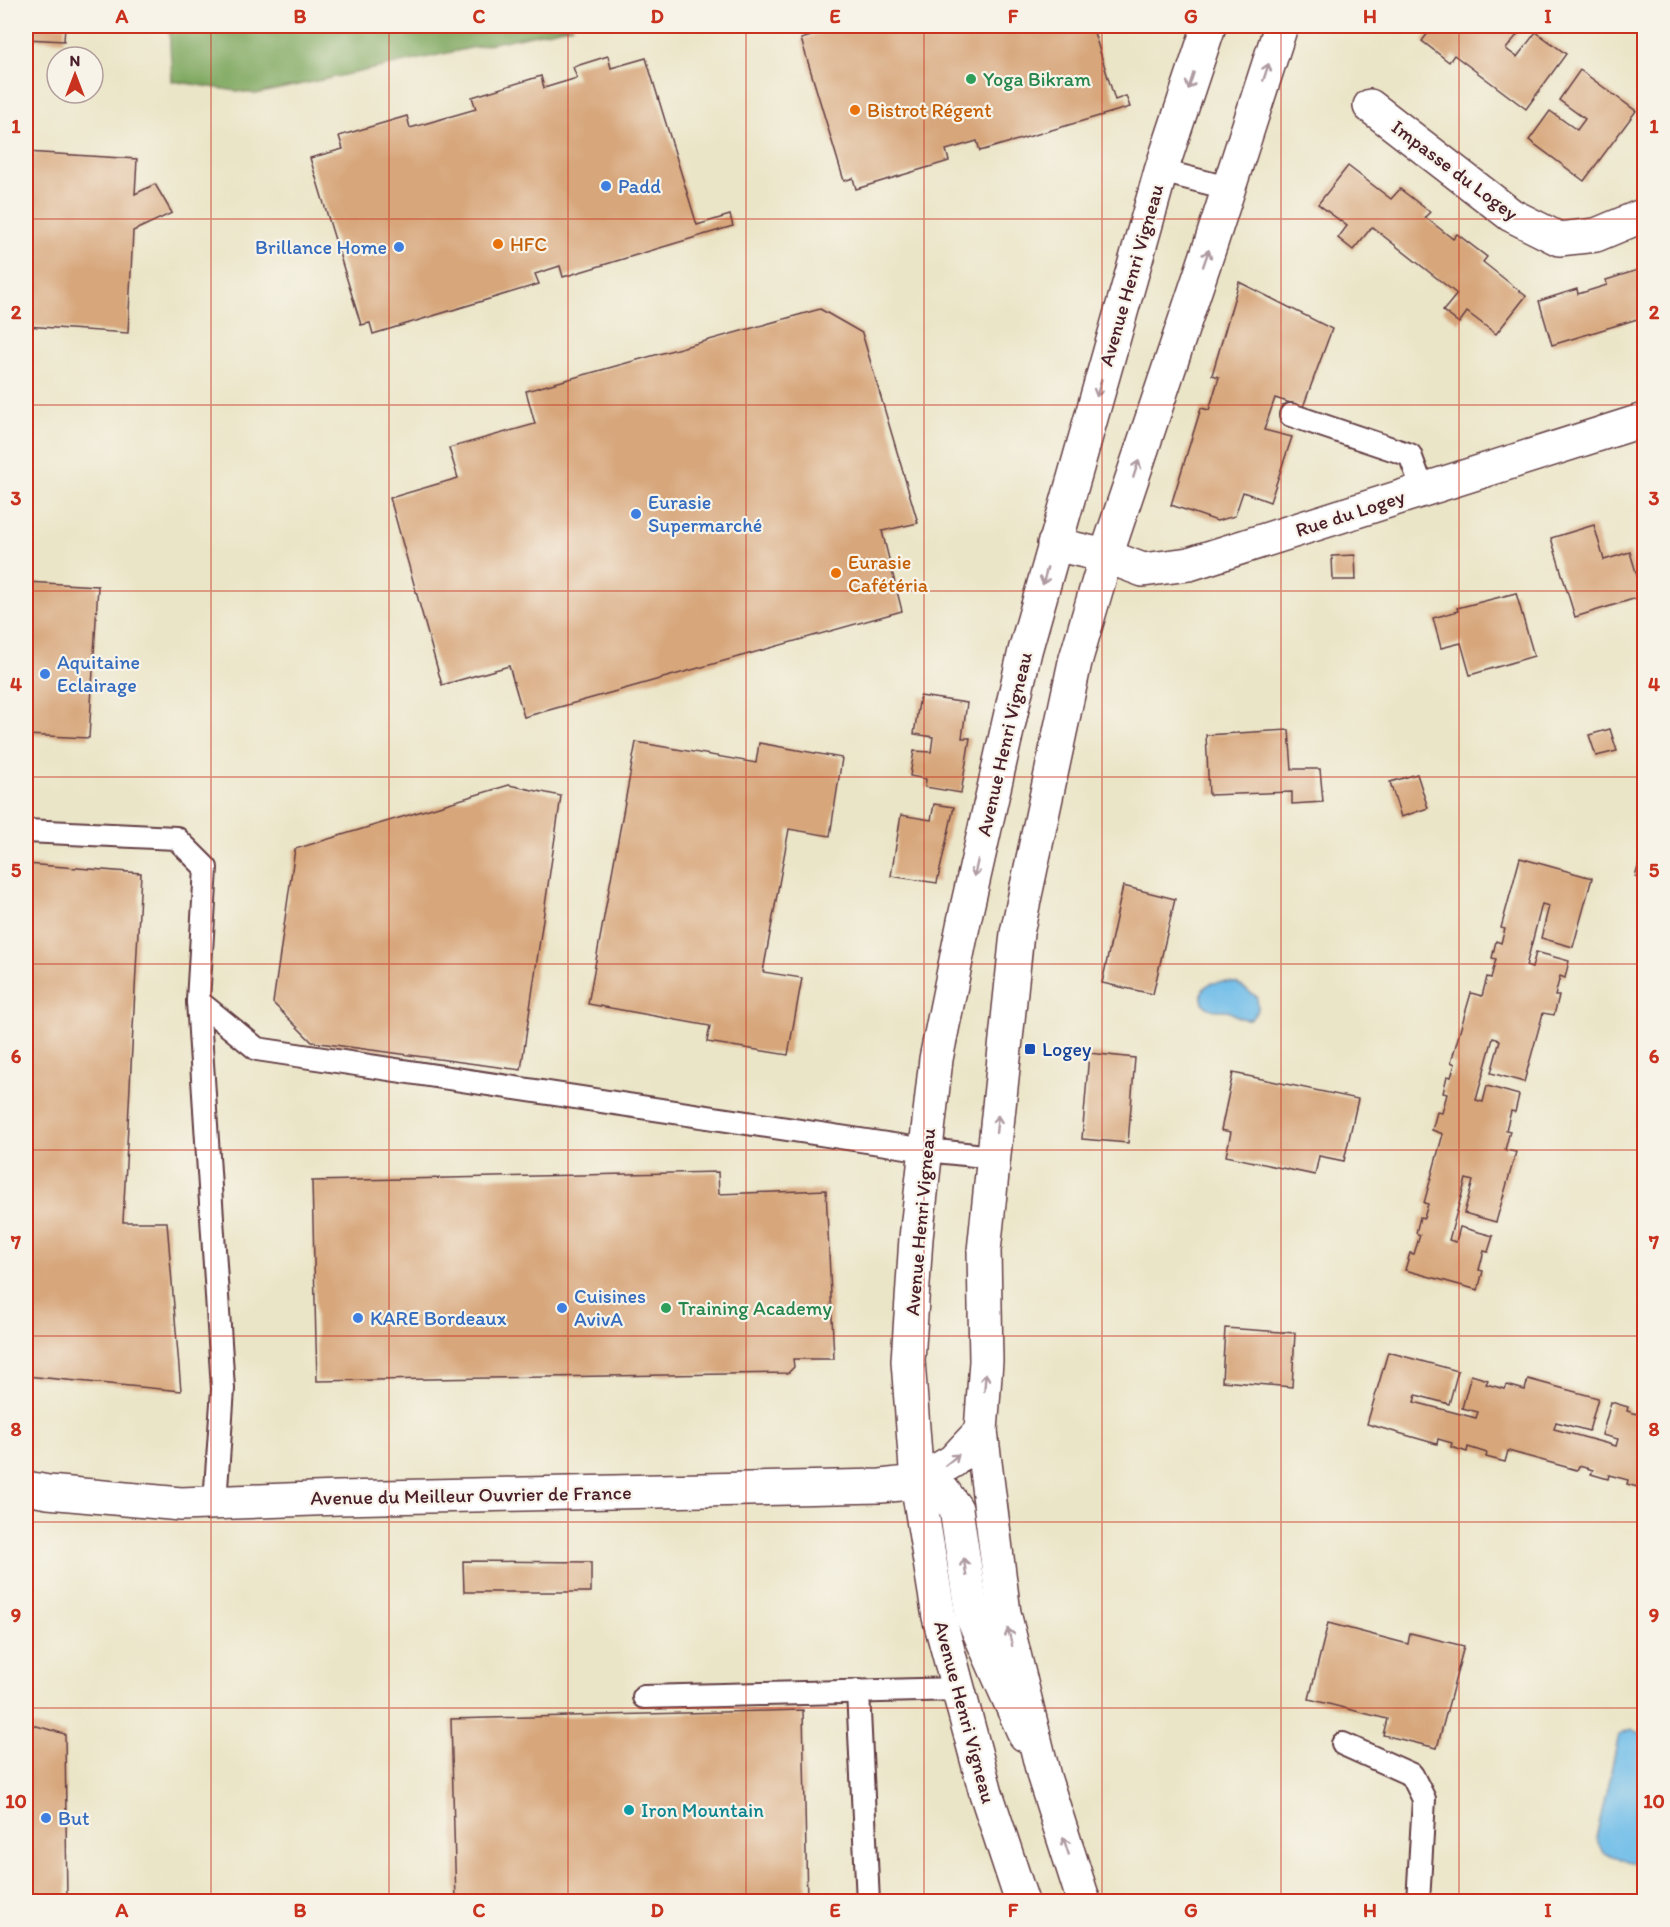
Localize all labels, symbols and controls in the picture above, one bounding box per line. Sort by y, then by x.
text: A [115,4,129,28]
text: B [294,4,307,28]
text: C [473,4,486,28]
text: D [650,4,664,28]
text: E [829,4,841,28]
text: F [1008,4,1019,28]
text: G [1184,4,1198,28]
text: H [1363,4,1377,28]
text: I [1544,4,1552,28]
north arrow [45,45,105,105]
text: N [70,51,80,70]
one-way arrow [1261,63,1272,82]
place label: Yoga Bikram [983,67,1091,91]
one-way arrow [1184,71,1195,90]
marker: Yoga Bikram [964,72,978,86]
place label: Bistrot Régent [867,98,992,122]
marker: Bistrot Régent [848,103,862,117]
text: 1 [11,114,21,138]
text: 1 [1649,114,1659,138]
street label: Impasse du Logey [1387,115,1524,226]
place label: Padd [618,174,661,198]
marker: Padd [599,179,613,193]
street label: Avenue Henri Vigneau [1094,181,1168,369]
place label: HFC [510,232,547,256]
place label: Brillance Home [255,235,387,259]
marker: HFC [491,237,505,251]
marker: Brillance Home [392,240,406,254]
one-way arrow [1202,249,1213,268]
text: 2 [11,300,22,324]
text: 2 [1649,300,1660,324]
one-way arrow [1092,379,1104,398]
one-way arrow [1131,460,1142,479]
street label: Rue du Logey [1292,484,1408,542]
text: 3 [11,486,22,510]
text: 3 [1649,486,1660,510]
place label: Eurasie Supermarché [648,490,762,537]
marker: Eurasie Supermarché [629,507,643,521]
place label: Eurasie Cafétéria [848,550,929,597]
marker: Eurasie Cafétéria [829,566,843,580]
one-way arrow [1039,566,1051,585]
place label: Aquitaine Eclairage [57,650,140,697]
street label: Avenue Henri Vigneau [971,650,1037,838]
marker: Aquitaine Eclairage [38,667,52,681]
text: 4 [10,672,22,696]
text: 4 [1648,672,1660,696]
text: 5 [11,858,22,882]
one-way arrow [970,858,981,877]
text: 5 [1649,858,1660,882]
place label: Logey [1042,1037,1092,1061]
marker: Logey [1023,1042,1037,1056]
text: 6 [11,1044,22,1068]
text: 6 [1649,1044,1660,1068]
one-way arrow [992,1115,1003,1135]
street label: Avenue Henri Vigneau [900,1127,940,1317]
text: 7 [10,1230,21,1254]
text: 7 [1648,1230,1659,1254]
place label: Cuisines AvivA [574,1284,646,1331]
place label: Training Academy [678,1296,833,1320]
marker: Cuisines AvivA [555,1301,569,1315]
marker: Training Academy [659,1301,673,1315]
place label: KARE Bordeaux [370,1306,507,1330]
marker: KARE Bordeaux [351,1311,365,1325]
one-way arrow [979,1372,990,1392]
text: 8 [11,1417,22,1441]
text: 8 [1649,1417,1660,1441]
one-way arrow [943,1454,959,1467]
street label: Avenue du Meilleur Ouvrier de France [310,1480,632,1510]
one-way arrow [959,1557,970,1577]
text: 9 [11,1603,21,1627]
text: 9 [1649,1603,1659,1627]
street label: Avenue Henri Vigneau [929,1618,1001,1806]
one-way arrow [1004,1628,1016,1647]
text: 10 [5,1789,27,1813]
text: 10 [1643,1789,1665,1813]
place label: Iron Mountain [641,1798,764,1822]
marker: Iron Mountain [622,1803,636,1817]
place label: But [58,1806,90,1830]
marker: But [39,1811,53,1825]
one-way arrow [1060,1837,1071,1856]
text: A [115,1898,129,1922]
text: B [294,1898,307,1922]
text: C [473,1898,486,1922]
text: D [650,1898,664,1922]
text: E [829,1898,841,1922]
text: F [1008,1898,1019,1922]
text: G [1184,1898,1198,1922]
text: H [1363,1898,1377,1922]
text: I [1544,1898,1552,1922]

